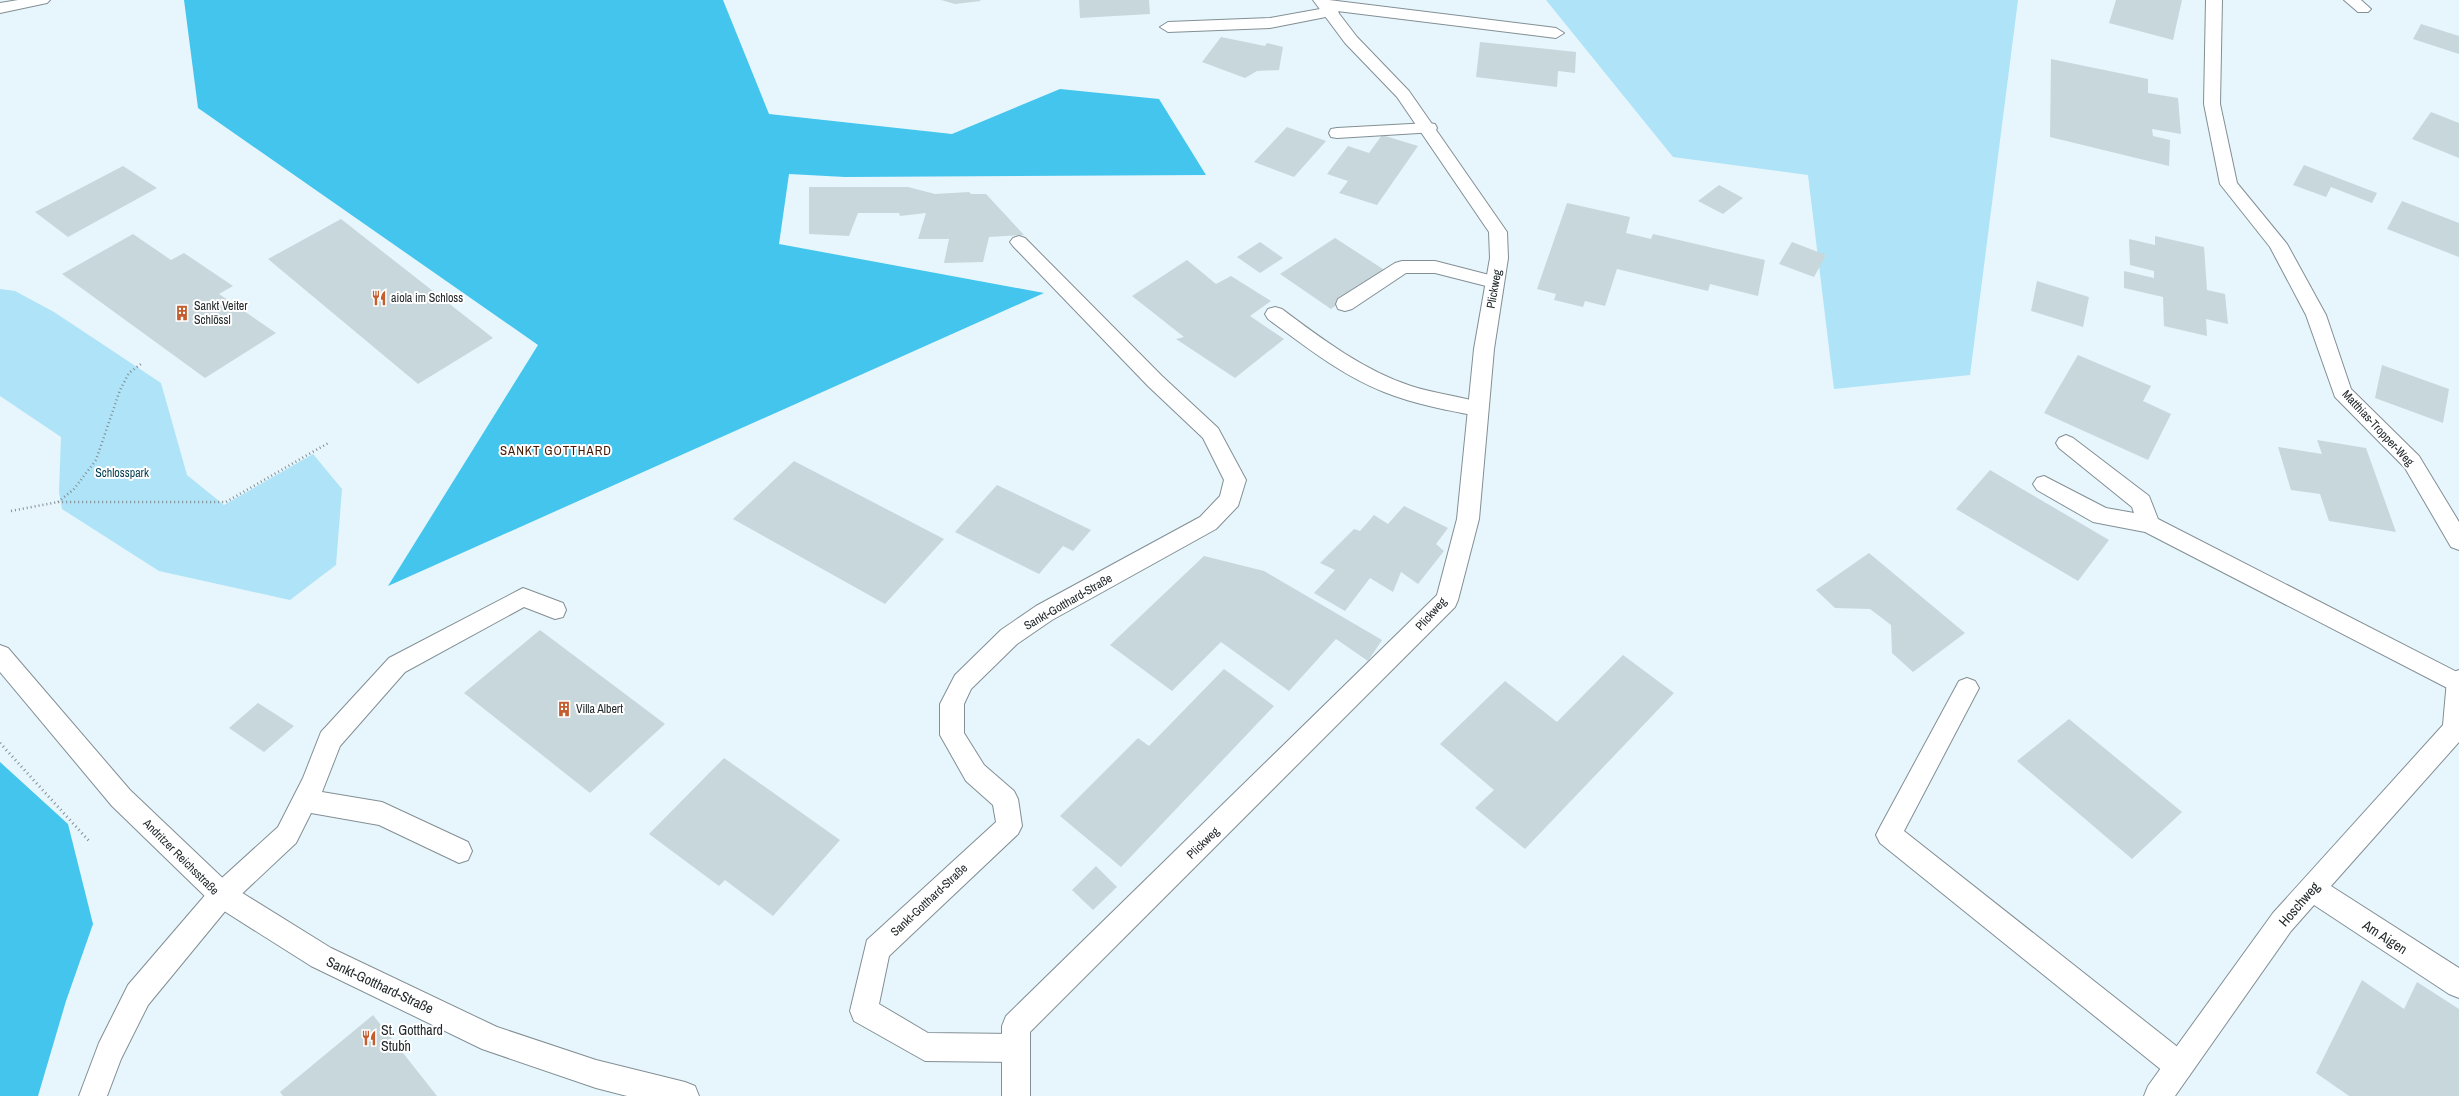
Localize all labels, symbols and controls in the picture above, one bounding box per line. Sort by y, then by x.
street label: Plickweg [1483,268,1505,310]
restaurant icon: aiola im Schloss [370,289,388,307]
place label: aiola im Schloss [391,290,463,306]
place label: Sankt Veiter Schlössl [194,298,248,328]
building icon: Sankt Veiter Schlössl [173,304,191,322]
street label: Matthias-Tropper-Weg [2339,387,2418,470]
district label: SANKT GOTTHARD [500,442,612,459]
park label: Schlosspark [95,465,149,481]
street label: Sankt-Gotthard-Straße [1021,570,1115,634]
street label: Plickweg [1412,594,1450,634]
building icon: Villa Albert [555,700,573,718]
place label: Villa Albert [576,701,623,717]
street label: Andritzer Reichsstraße [139,815,222,898]
street label: Plickweg [1183,823,1223,862]
street label: Sankt-Gotthard-Straße [887,860,971,940]
street label: Hoschweg [2275,877,2324,930]
street label: Am Aigen [2358,915,2411,958]
street label: Sankt-Gotthard-Straße [324,952,436,1018]
place label: St. Gotthard Stub´n [381,1021,443,1055]
restaurant icon: St. Gotthard Stub´n [360,1029,378,1047]

